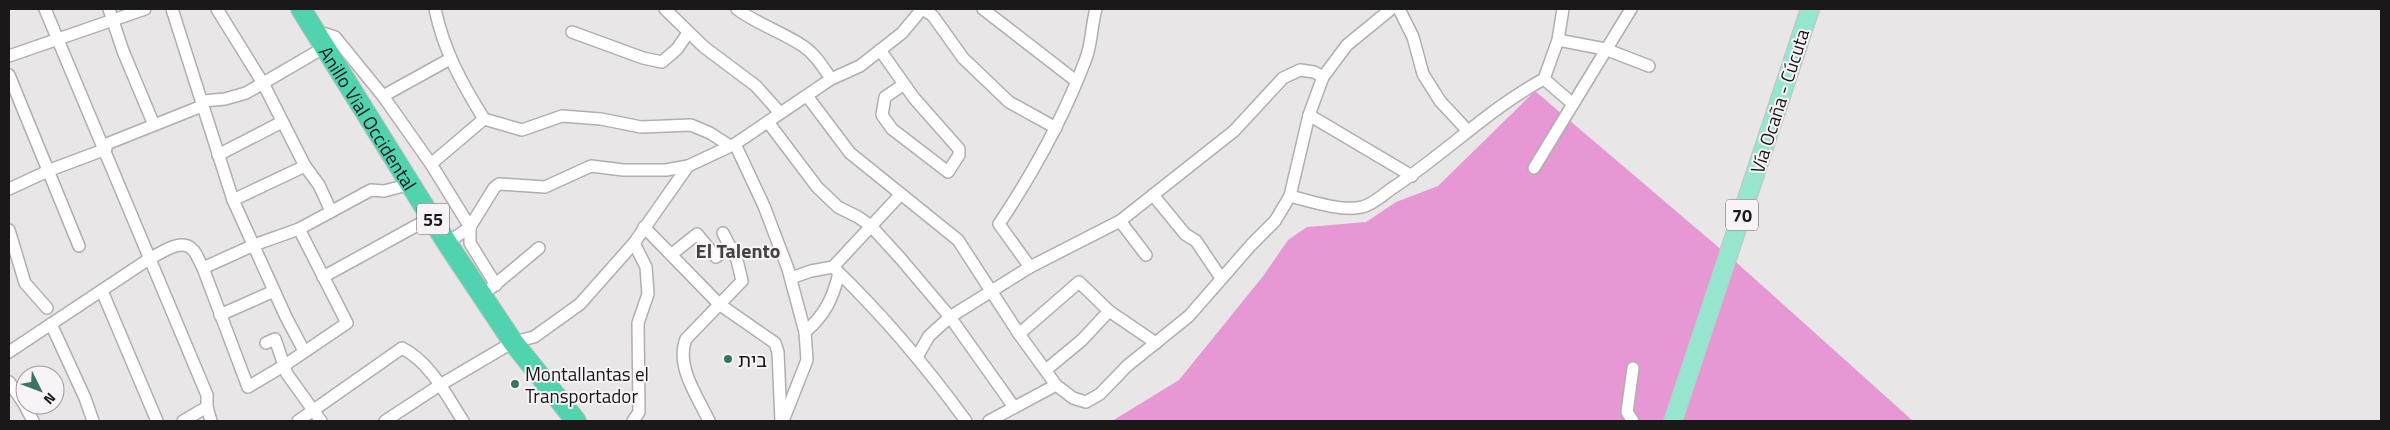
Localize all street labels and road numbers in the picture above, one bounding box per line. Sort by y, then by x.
street label: Vía Ocaña - Cúcuta [1742,25,1816,177]
street label: Anillo Vial Occidental [313,40,425,196]
road number: 70 [1726,200,1758,230]
road number: 55 [417,203,449,234]

